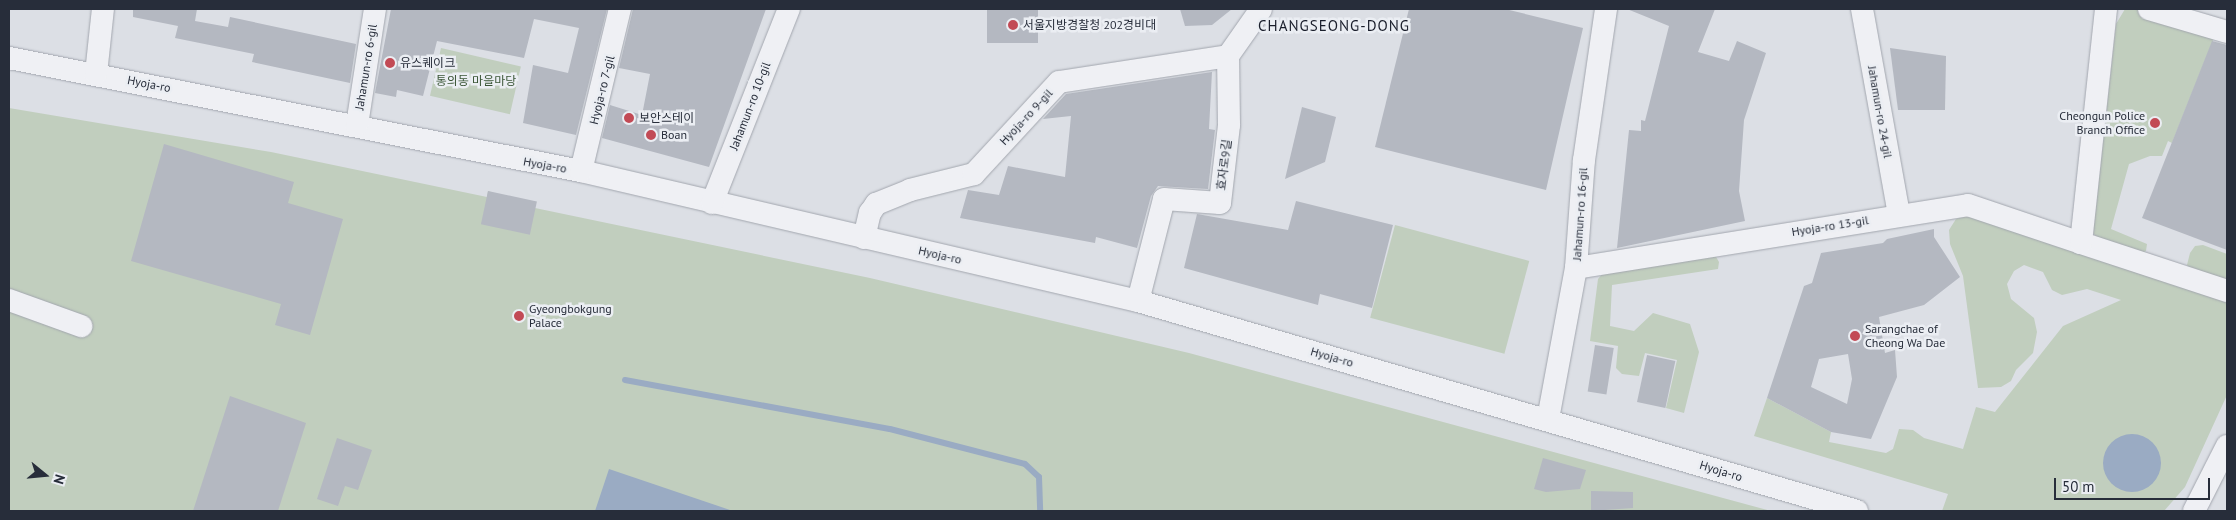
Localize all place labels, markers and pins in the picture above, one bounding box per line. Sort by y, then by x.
place label: 서울지방경찰청 202경비대 [1023,18,1156,32]
marker: 서울지방경찰청 202경비대 [1007,19,1019,31]
place label: 유스퀘이크 [400,56,455,70]
marker: 유스퀘이크 [384,57,396,69]
place label: Cheongun Police Branch Office [2059,109,2145,137]
place label: 보안스테이 [639,111,694,125]
marker: 보안스테이 [623,112,635,124]
marker: Cheongun Police Branch Office [2149,117,2161,129]
place label: Boan [661,128,687,142]
marker: Boan [645,129,657,141]
place label: Gyeongbokgung Palace [529,302,612,330]
marker: Gyeongbokgung Palace [513,310,525,322]
place label: Sarangchae of Cheong Wa Dae [1865,322,1946,350]
marker: Sarangchae of Cheong Wa Dae [1849,330,1861,342]

